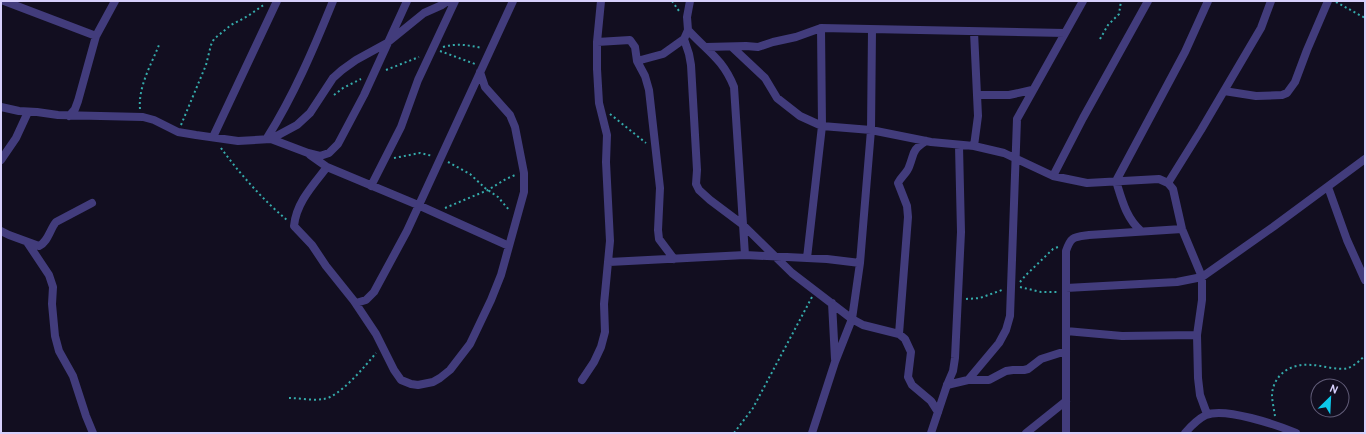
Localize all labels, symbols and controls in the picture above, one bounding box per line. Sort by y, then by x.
north arrow [1310,378,1350,418]
text: N [1327,382,1340,398]

